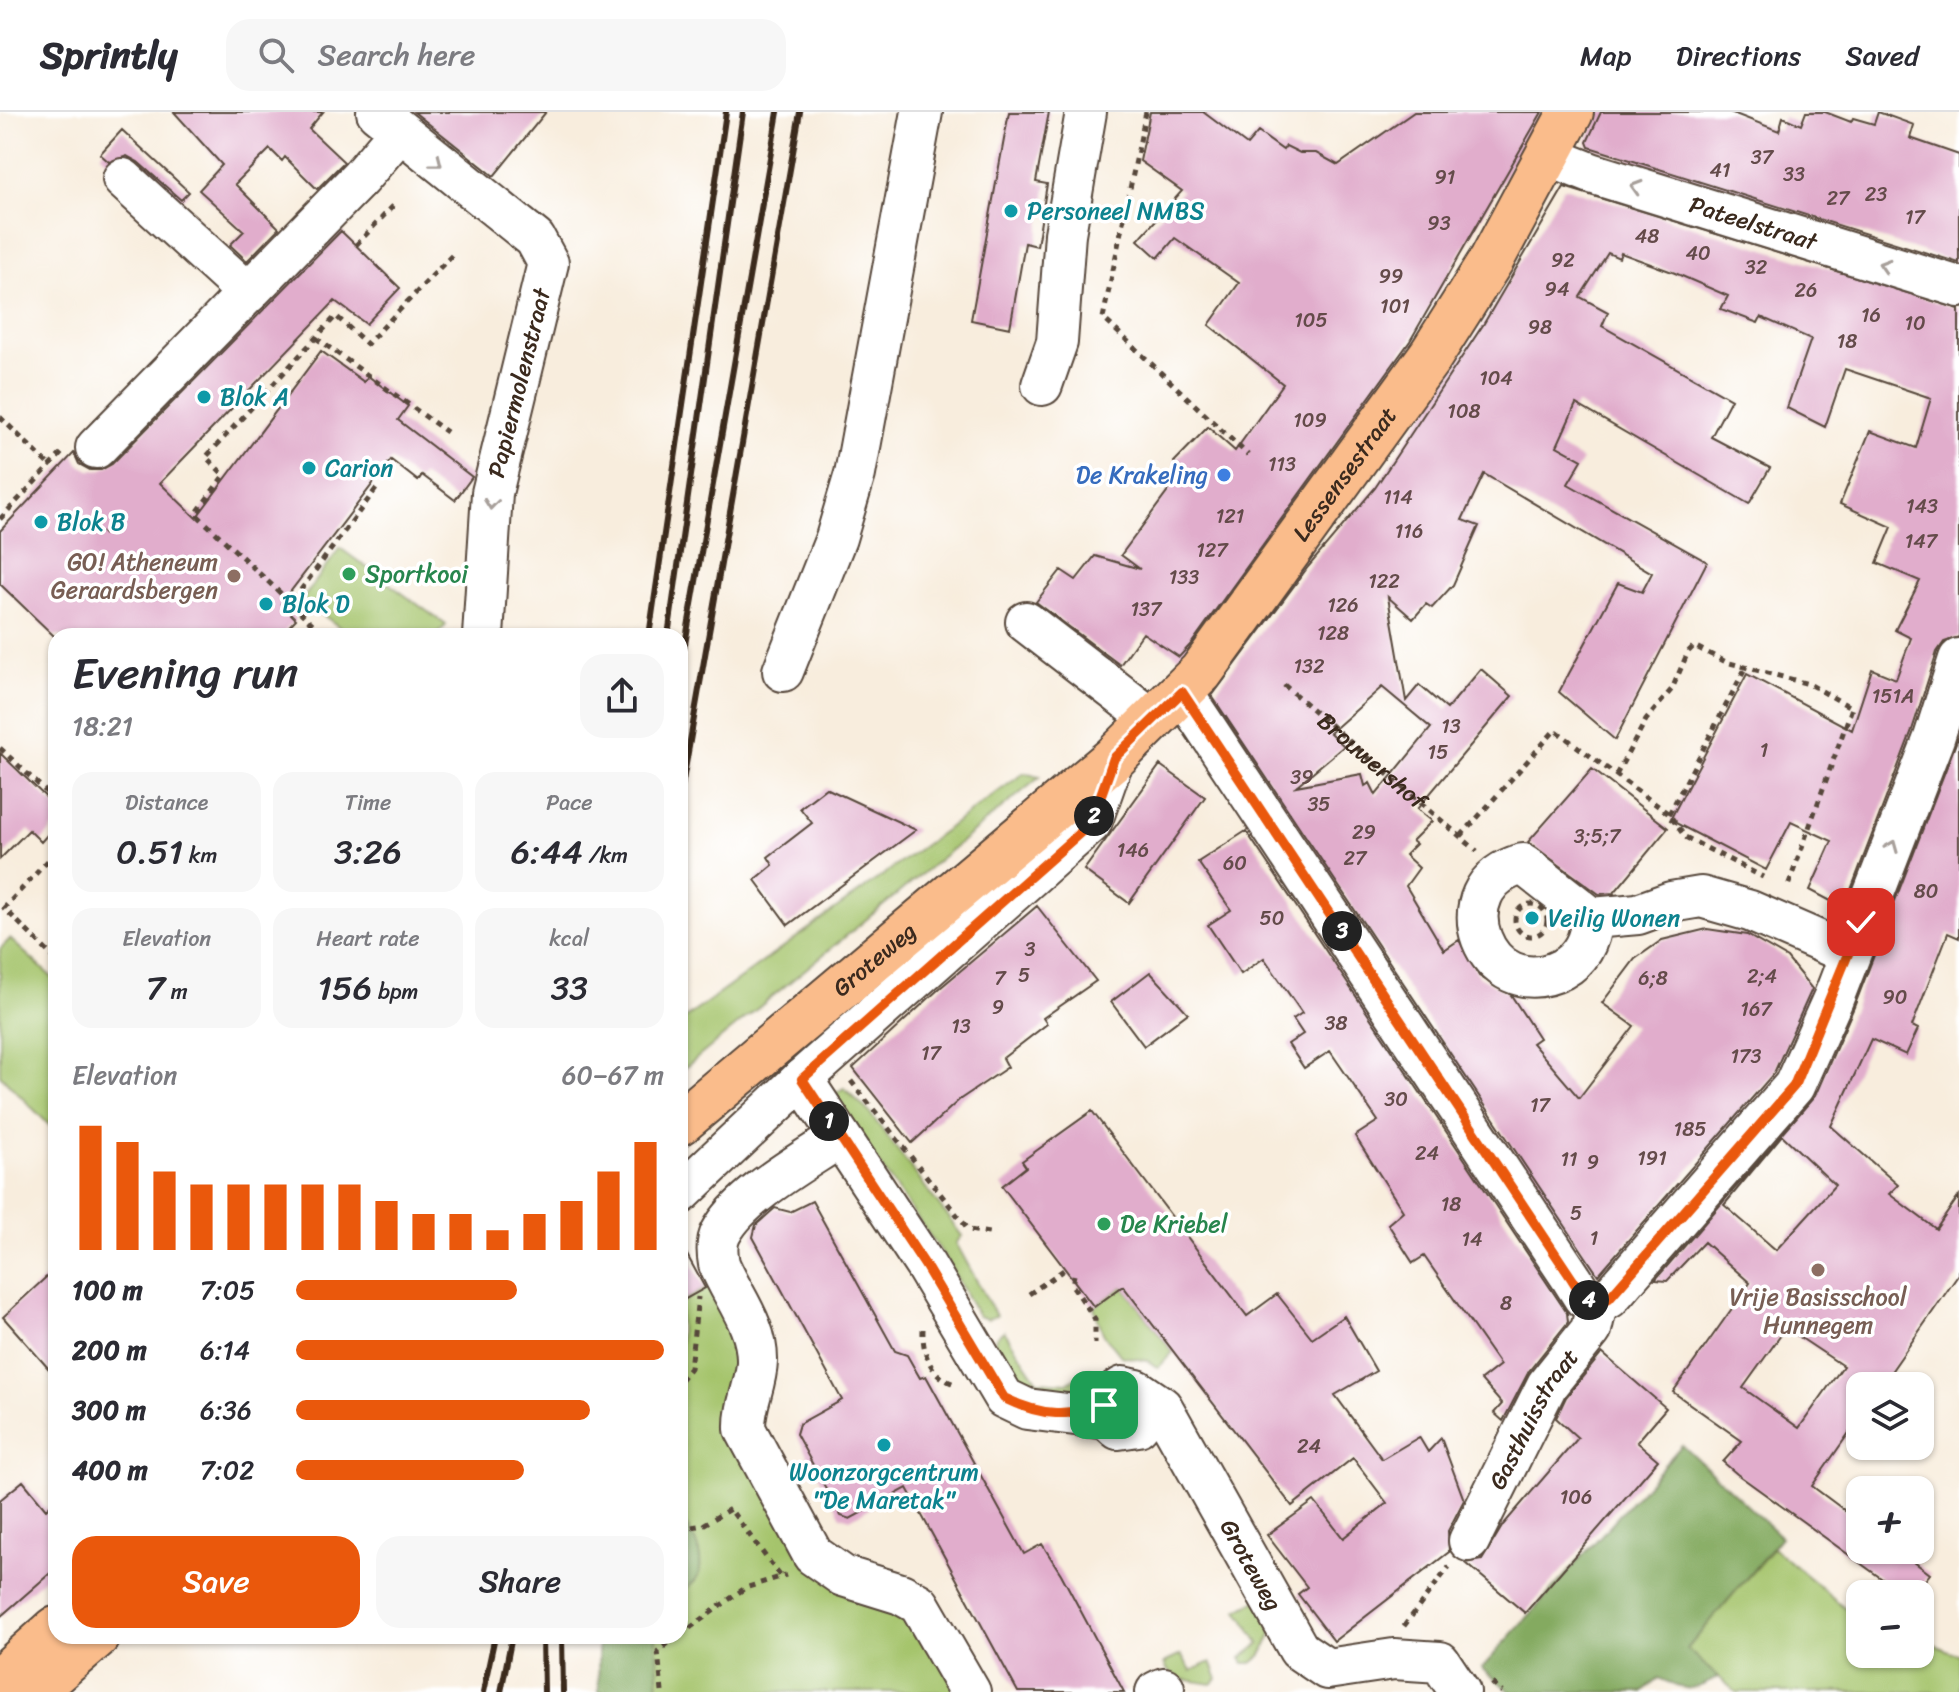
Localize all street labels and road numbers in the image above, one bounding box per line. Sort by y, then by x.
street label: Pateelstraat [1684,184,1824,263]
street label: Papiermolenstraat [475,283,563,482]
street label: Lessensestraat [1281,397,1408,551]
street label: Brouwershof [1307,701,1439,822]
street label: Groteweg [823,911,926,1008]
street label: Gasthuisstraat [1477,1339,1590,1497]
street label: Groteweg [1208,1511,1294,1619]

